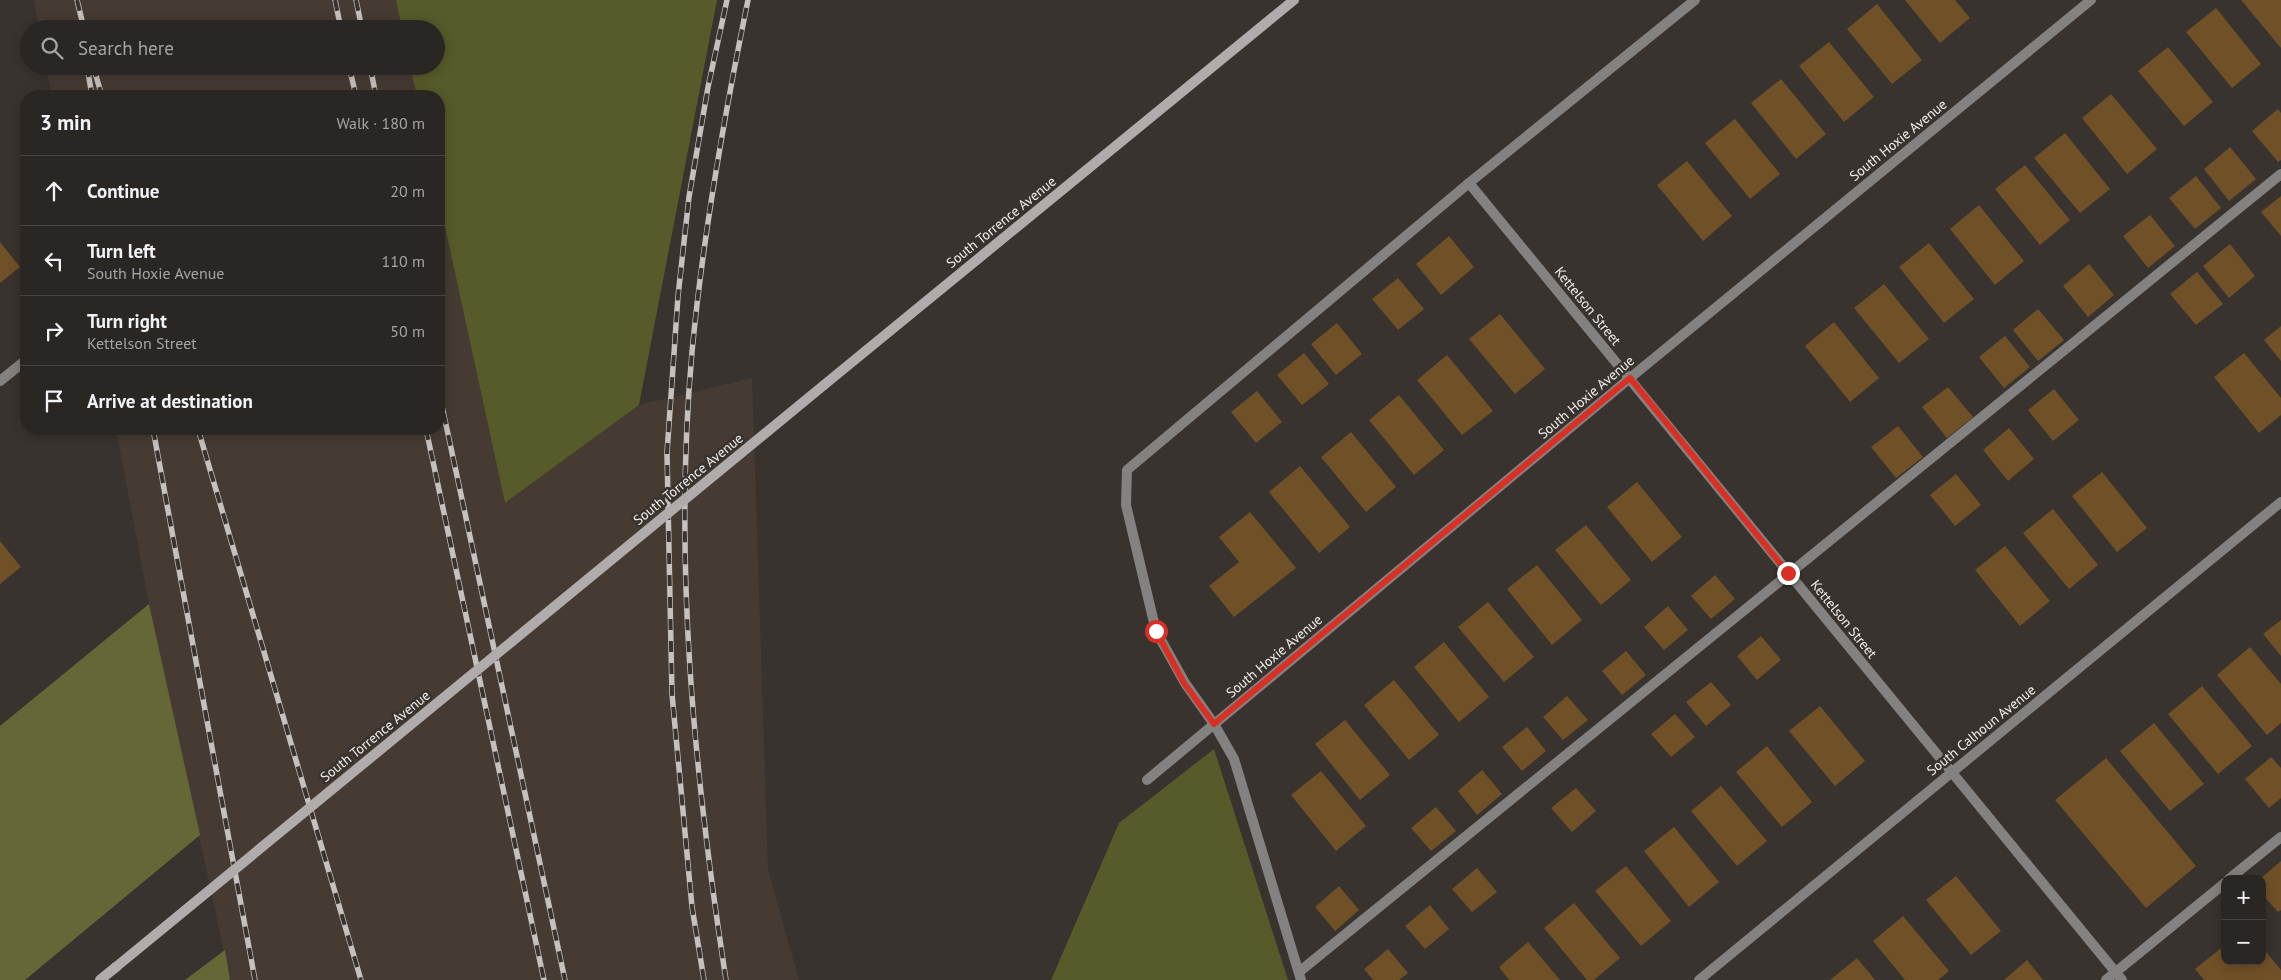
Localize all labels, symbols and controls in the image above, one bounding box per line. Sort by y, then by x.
search box [20,20,445,75]
icon: search [38,34,66,62]
text: Search here [78,36,174,60]
street label: South Hoxie Avenue [1846,95,1950,185]
text: 3 min [40,109,91,136]
text: Walk · 180 m [336,113,425,133]
street label: South Torrence Avenue [942,172,1060,272]
icon: ahead [40,177,68,205]
text: Continue [87,179,159,203]
text: 20 m [390,181,425,201]
text: Turn left [87,239,156,263]
icon: left [40,247,68,275]
text: 110 m [382,251,425,271]
text: South Hoxie Avenue [87,263,224,283]
street label: Kettelson Street [1551,263,1625,349]
text: Turn right [87,309,167,333]
icon: right [40,317,68,345]
text: 50 m [390,321,425,341]
text: Kettelson Street [87,333,197,353]
street label: South Hoxie Avenue [1534,351,1638,443]
icon: arrive [40,387,68,415]
text: Arrive at destination [87,389,253,413]
street label: South Torrence Avenue [629,429,747,529]
route end [1777,562,1800,585]
street label: Kettelson Street [1807,576,1881,662]
street label: South Hoxie Avenue [1222,610,1326,702]
route start [1145,620,1168,643]
street label: South Calhoun Avenue [1923,681,2039,779]
street label: South Torrence Avenue [316,686,434,786]
map controls [2221,875,2266,965]
button: + [2221,875,2266,920]
button: − [2221,920,2266,965]

